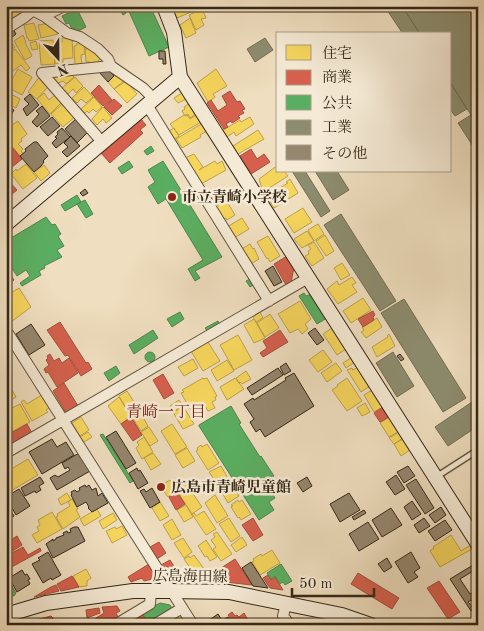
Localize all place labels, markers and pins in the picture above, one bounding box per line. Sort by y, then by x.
place label: 市立青崎小学校 [182,188,287,206]
marker: 市立青崎小学校 [166,191,178,203]
place label: 広島市青崎児童館 [171,478,291,496]
marker: 広島市青崎児童館 [155,481,167,493]

